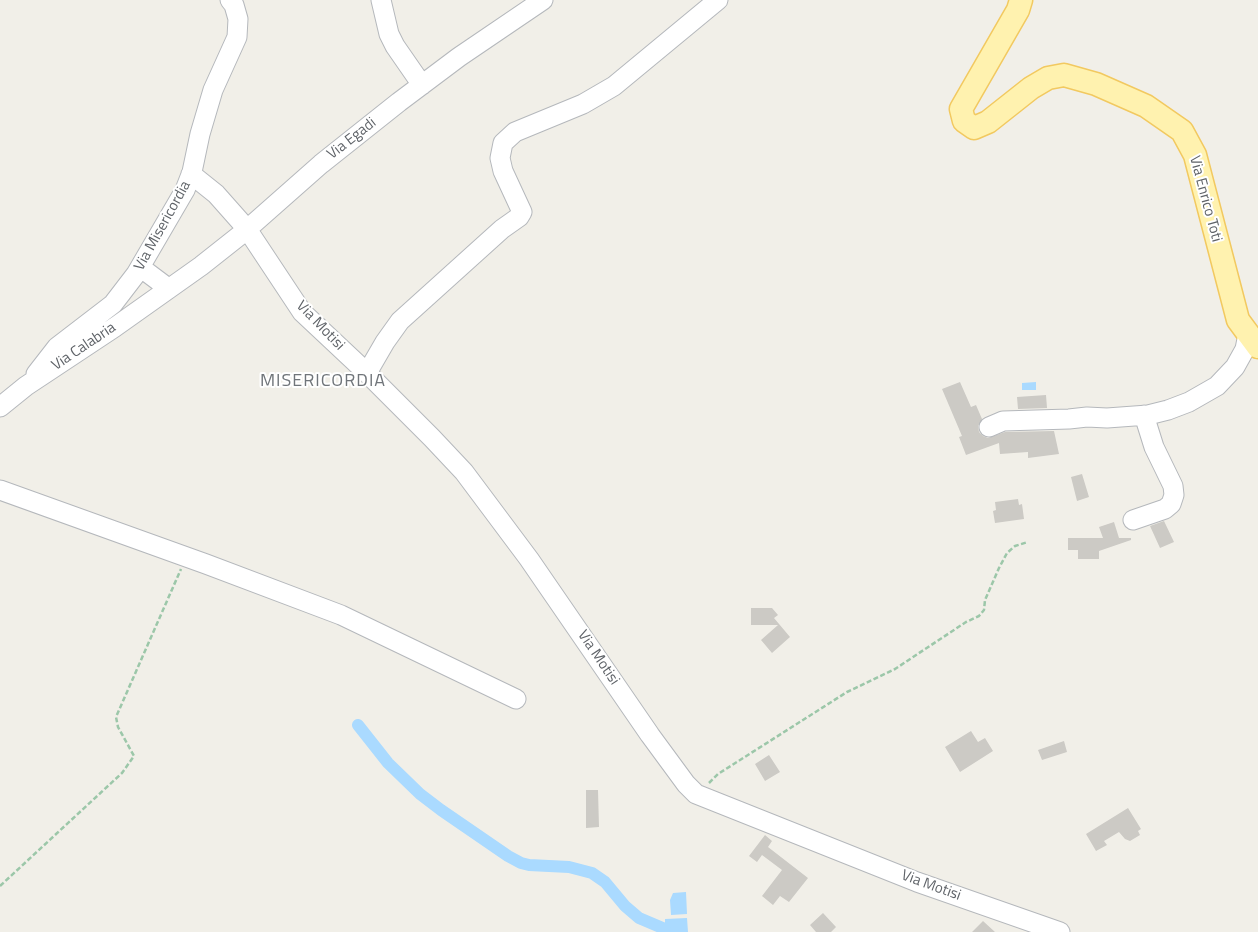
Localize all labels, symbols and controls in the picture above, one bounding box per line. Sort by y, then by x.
street label: Via Egadi [324,114,380,164]
street label: Via Enrico Toti [1185,154,1225,244]
street label: Via Misericordia [131,178,195,274]
street label: Via Motisi [292,297,348,355]
street label: Via Calabria [49,319,119,375]
district label: MISERICORDIA [258,371,388,393]
street label: Via Motisi [573,627,623,689]
street label: Via Motisi [899,867,963,905]

